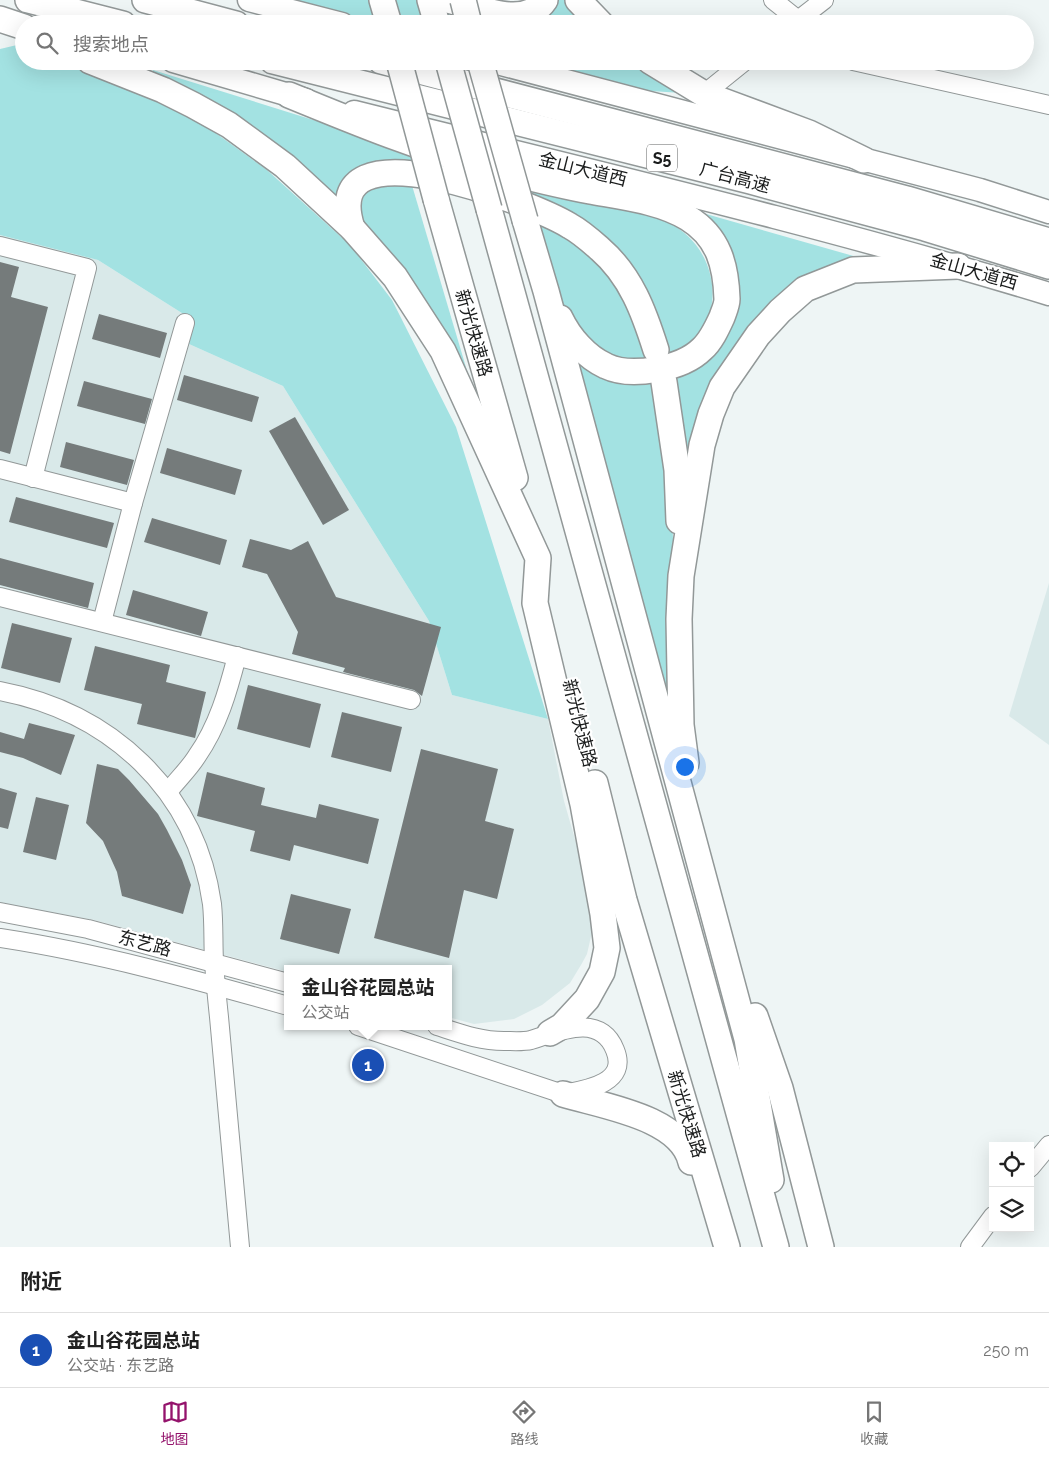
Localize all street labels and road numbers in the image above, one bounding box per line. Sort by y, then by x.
road number: S5 [647,144,677,172]
street label: 金山大道西 [537,148,629,190]
street label: 广台高速 [698,158,772,196]
street label: 金山大道西 [928,249,1020,293]
street label: 新光快速路 [452,287,496,379]
street label: 新光快速路 [559,677,601,769]
street label: 东艺路 [116,926,174,960]
street label: 新光快速路 [664,1068,710,1160]

